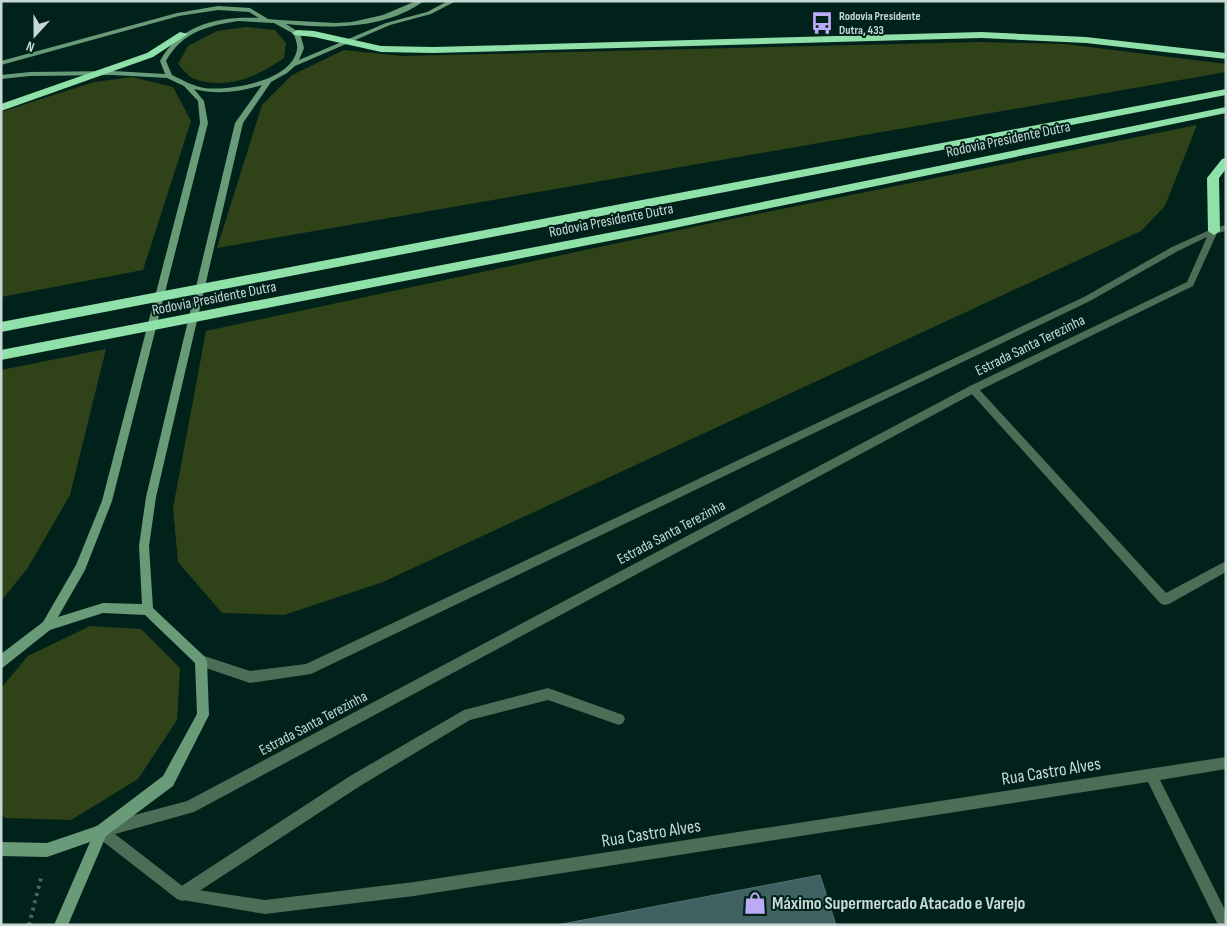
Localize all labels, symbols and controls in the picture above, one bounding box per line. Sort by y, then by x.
place label: Rodovia Presidente Dutra, 433 [839,9,921,38]
north arrow [10,10,60,60]
bus stop icon: Rodovia Presidente Dutra, 433 [809,10,835,36]
text: N [24,37,37,56]
street label: Rodovia Presidente Dutra [944,117,1072,162]
street label: Rodovia Presidente Dutra [547,199,675,242]
street label: Rodovia Presidente Dutra [150,277,278,320]
street label: Estrada Santa Terezinha [972,311,1088,380]
street label: Estrada Santa Terezinha [614,496,729,569]
street label: Estrada Santa Terezinha [256,687,371,760]
street label: Rua Castro Alves [1000,753,1102,790]
street label: Rua Castro Alves [600,815,702,852]
shop icon: Máximo Supermercado Atacado e Varejo [742,890,768,916]
place label: Máximo Supermercado Atacado e Varejo [772,893,1026,914]

